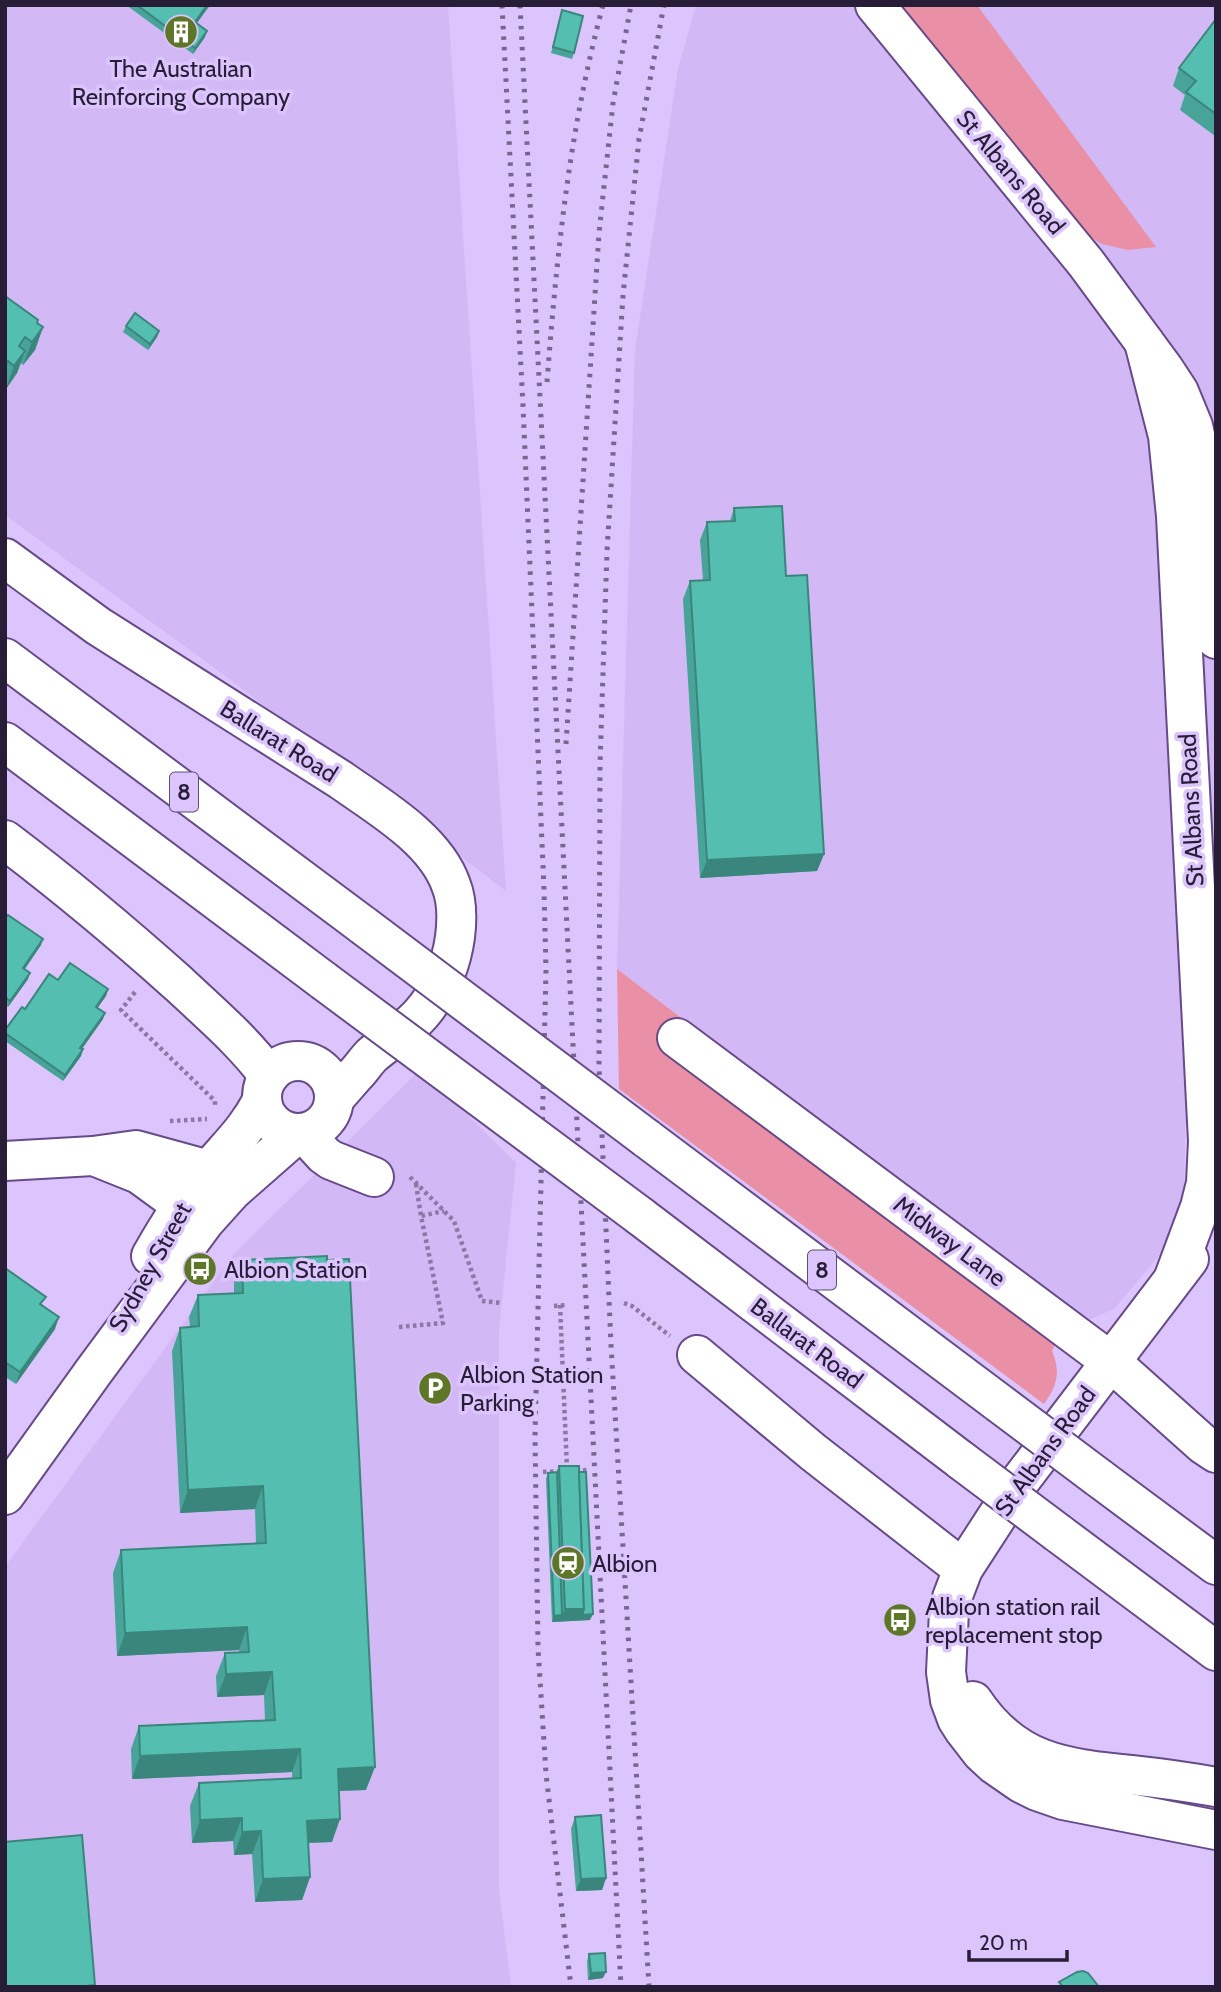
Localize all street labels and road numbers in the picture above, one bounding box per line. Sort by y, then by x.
street label: St Albans Road [951,104,1071,240]
street label: Ballarat Road [215,693,343,789]
street label: St Albans Road [1173,733,1209,887]
road number: 8 [170,772,198,812]
street label: Midway Lane [888,1189,1012,1293]
street label: Sydney Street [103,1197,197,1337]
road number: 8 [808,1250,836,1289]
street label: Ballarat Road [745,1291,869,1395]
street label: St Albans Road [988,1381,1102,1521]

